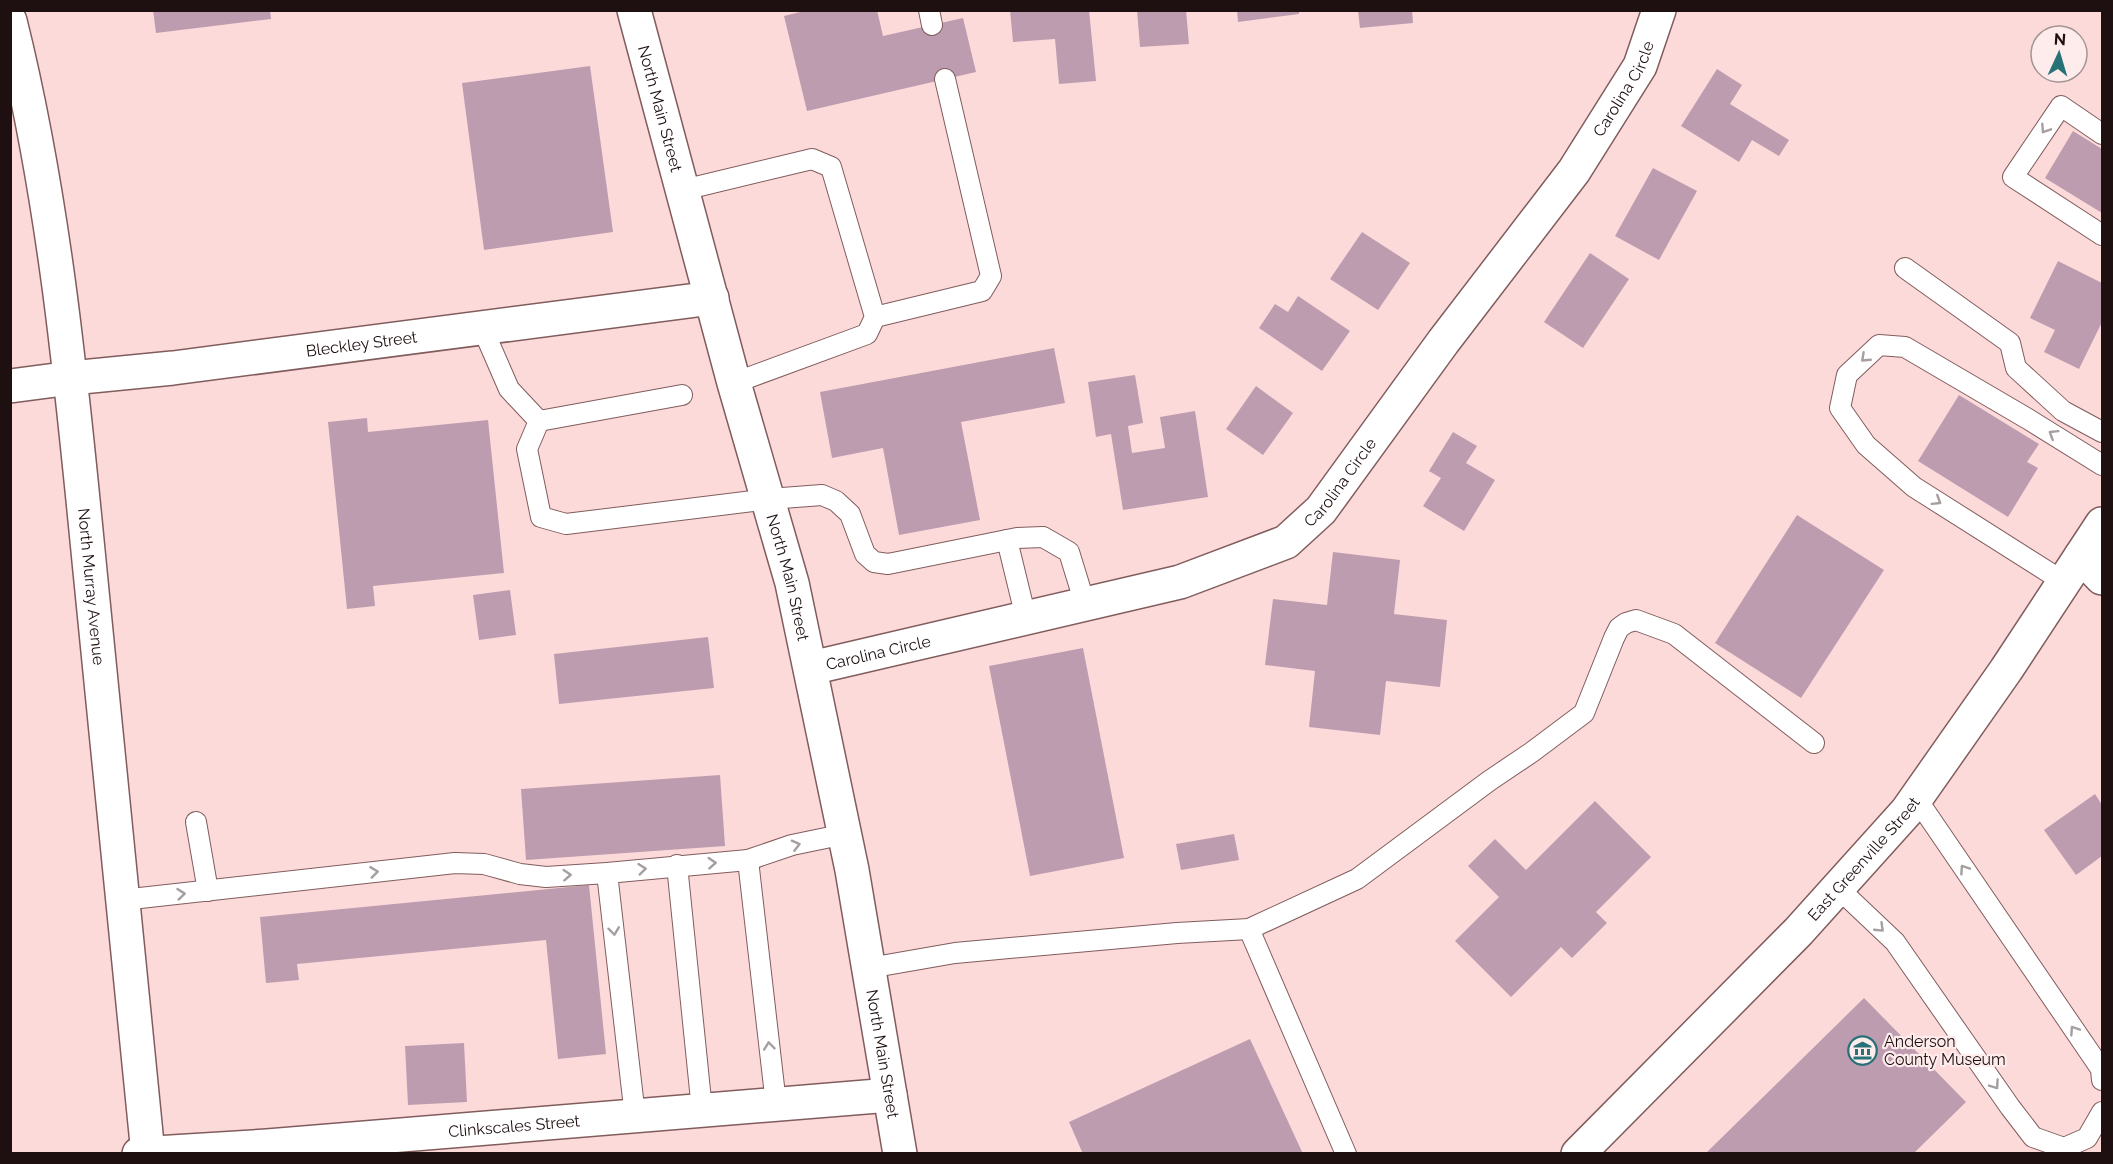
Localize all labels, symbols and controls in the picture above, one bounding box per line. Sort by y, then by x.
north arrow [2029,24,2089,84]
text: N [2053,30,2067,49]
street label: Carolina Circle [1589,39,1658,140]
street label: North Main Street [634,43,686,175]
one-way arrow [2041,123,2052,134]
street label: Bleckley Street [305,327,419,361]
one-way arrow [1862,351,1872,362]
one-way arrow [2049,430,2059,442]
street label: Carolina Circle [1300,434,1380,531]
one-way arrow [1931,494,1941,506]
street label: North Murray Avenue [74,507,108,666]
street label: North Main Street [762,512,813,643]
street label: Carolina Circle [824,631,933,674]
street label: East Greenville Street [1804,793,1924,925]
one-way arrow [791,839,801,852]
one-way arrow [708,856,717,869]
one-way arrow [637,863,647,876]
one-way arrow [1960,864,1971,875]
one-way arrow [370,866,379,879]
one-way arrow [563,869,572,882]
one-way arrow [176,889,185,901]
one-way arrow [1873,920,1884,931]
one-way arrow [607,926,620,935]
street label: North Main Street [862,988,903,1120]
one-way arrow [2070,1025,2081,1036]
place label: Anderson County Museum [1884,1032,2006,1069]
museum icon: Anderson County Museum [1847,1034,1879,1066]
one-way arrow [763,1041,776,1050]
one-way arrow [1988,1079,1999,1090]
street label: Clinkscales Street [447,1111,581,1141]

